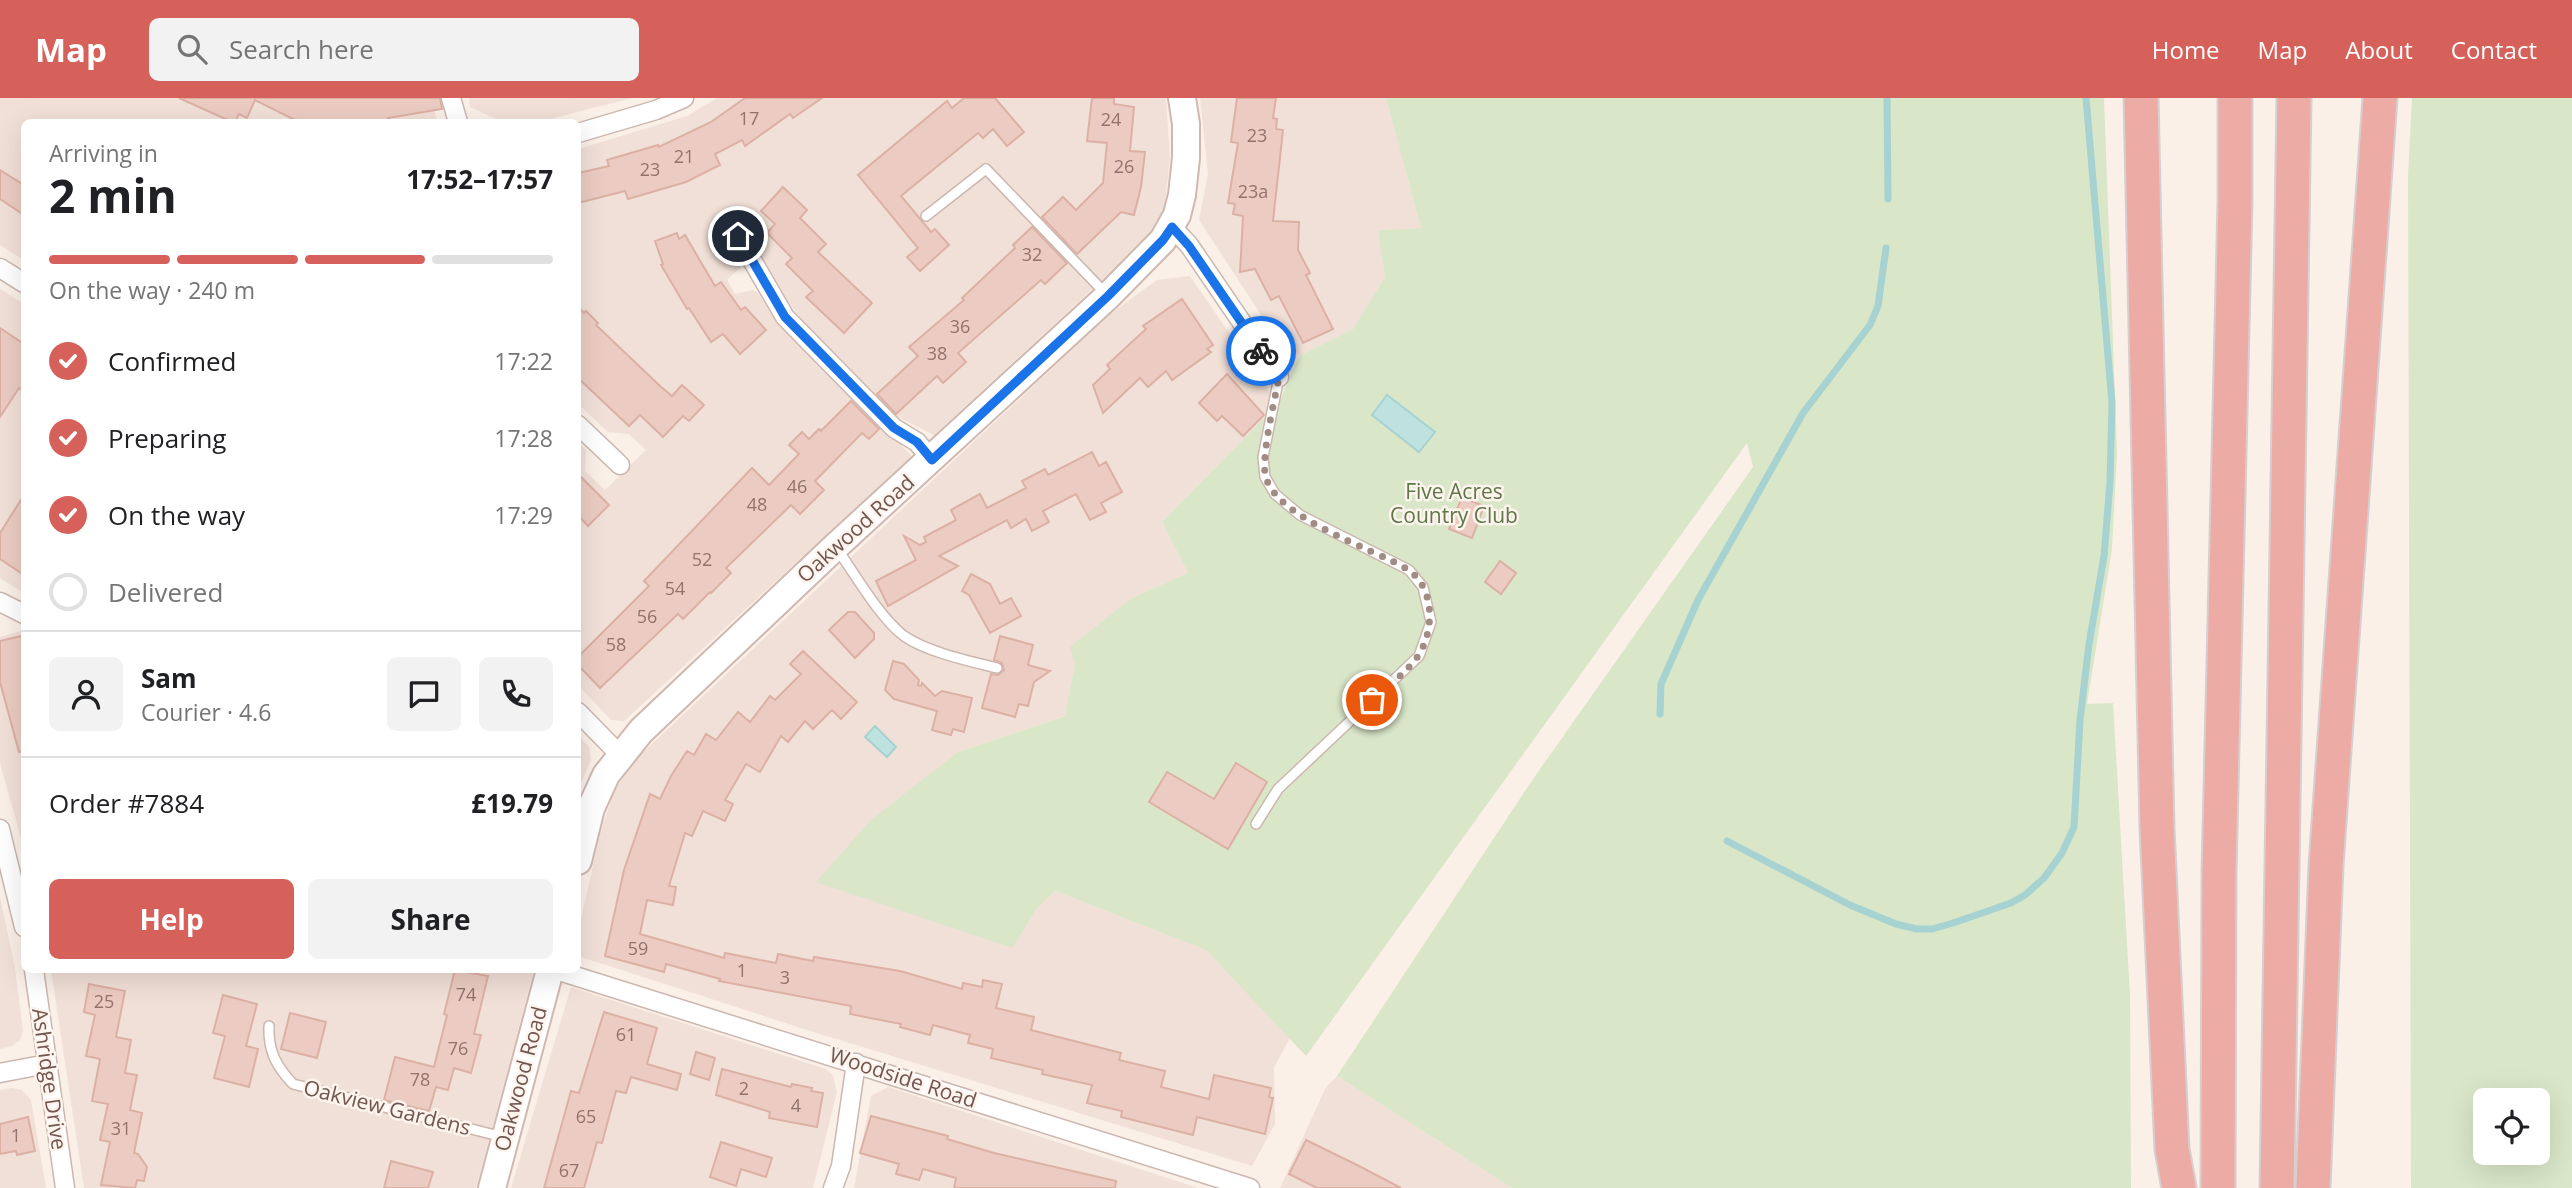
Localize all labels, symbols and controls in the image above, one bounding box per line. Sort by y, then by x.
search box [149,18,639,81]
text: Map [35,27,107,72]
icon: search [173,30,211,68]
text: Search here [229,31,374,67]
text: Home [2152,33,2220,66]
text: Map [2258,33,2307,66]
text: About [2345,33,2413,66]
text: Contact [2451,33,2537,66]
house number: 17 [739,106,759,130]
house number: 24 [1101,107,1121,131]
house number: 23 [1247,123,1267,147]
text: Arriving in [49,137,158,169]
house number: 21 [674,144,694,168]
house number: 26 [1114,154,1134,178]
house number: 23 [640,157,660,181]
text: 17:52–17:57 [406,161,553,197]
text: 2 min [49,164,177,226]
house number: 23a [1238,179,1268,203]
pin [708,206,768,266]
icon: home [719,217,757,255]
house number: 32 [1022,242,1042,266]
text: On the way · 240 m [49,274,255,306]
house number: 36 [950,314,970,338]
courier [1226,316,1296,386]
icon: bike [1242,332,1280,370]
house number: 38 [927,341,947,365]
icon: check [49,342,87,380]
text: Confirmed [108,343,236,379]
text: 17:22 [494,345,553,377]
icon: check [49,419,87,457]
text: Preparing [108,420,226,456]
text: 17:28 [494,422,553,454]
street label: Oakwood Road [791,468,920,589]
house number: 46 [787,474,807,498]
park label: Five Acres Country Club [1390,477,1518,529]
house number: 48 [747,492,767,516]
icon: check [49,496,87,534]
text: On the way [108,497,245,533]
text: 17:29 [494,499,553,531]
house number: 52 [692,547,712,571]
text: Delivered [108,574,223,610]
house number: 54 [665,576,685,600]
house number: 56 [637,604,657,628]
house number: 58 [606,632,626,656]
button: person [49,657,123,731]
button: chat [387,657,461,731]
button: phone [479,657,553,731]
text: Sam [141,660,197,696]
pin [1342,670,1402,730]
icon: bag [1353,681,1391,719]
text: Courier · 4.6 [141,696,271,728]
text: Order #7884 [49,785,204,821]
text: £19.79 [471,785,553,821]
button: Help [49,879,294,959]
button: Share [308,879,553,959]
house number: 59 [628,936,648,960]
house number: 1 [737,958,747,982]
house number: 3 [780,965,790,989]
house number: 74 [456,982,476,1006]
house number: 25 [94,989,114,1013]
street label: Oakwood Road [487,1003,553,1154]
street label: Ashridge Drive [26,1006,74,1152]
house number: 61 [616,1022,636,1046]
house number: 76 [448,1036,468,1060]
street label: Woodside Road [826,1040,980,1114]
house number: 78 [410,1067,430,1091]
street label: Oakview Gardens [301,1073,474,1141]
house number: 2 [739,1076,749,1100]
map controls [2473,1088,2550,1165]
button: locate [2473,1088,2550,1165]
house number: 4 [791,1093,801,1117]
house number: 65 [576,1104,596,1128]
house number: 31 [111,1116,131,1140]
house number: 1 [11,1123,21,1147]
house number: 67 [559,1158,579,1182]

